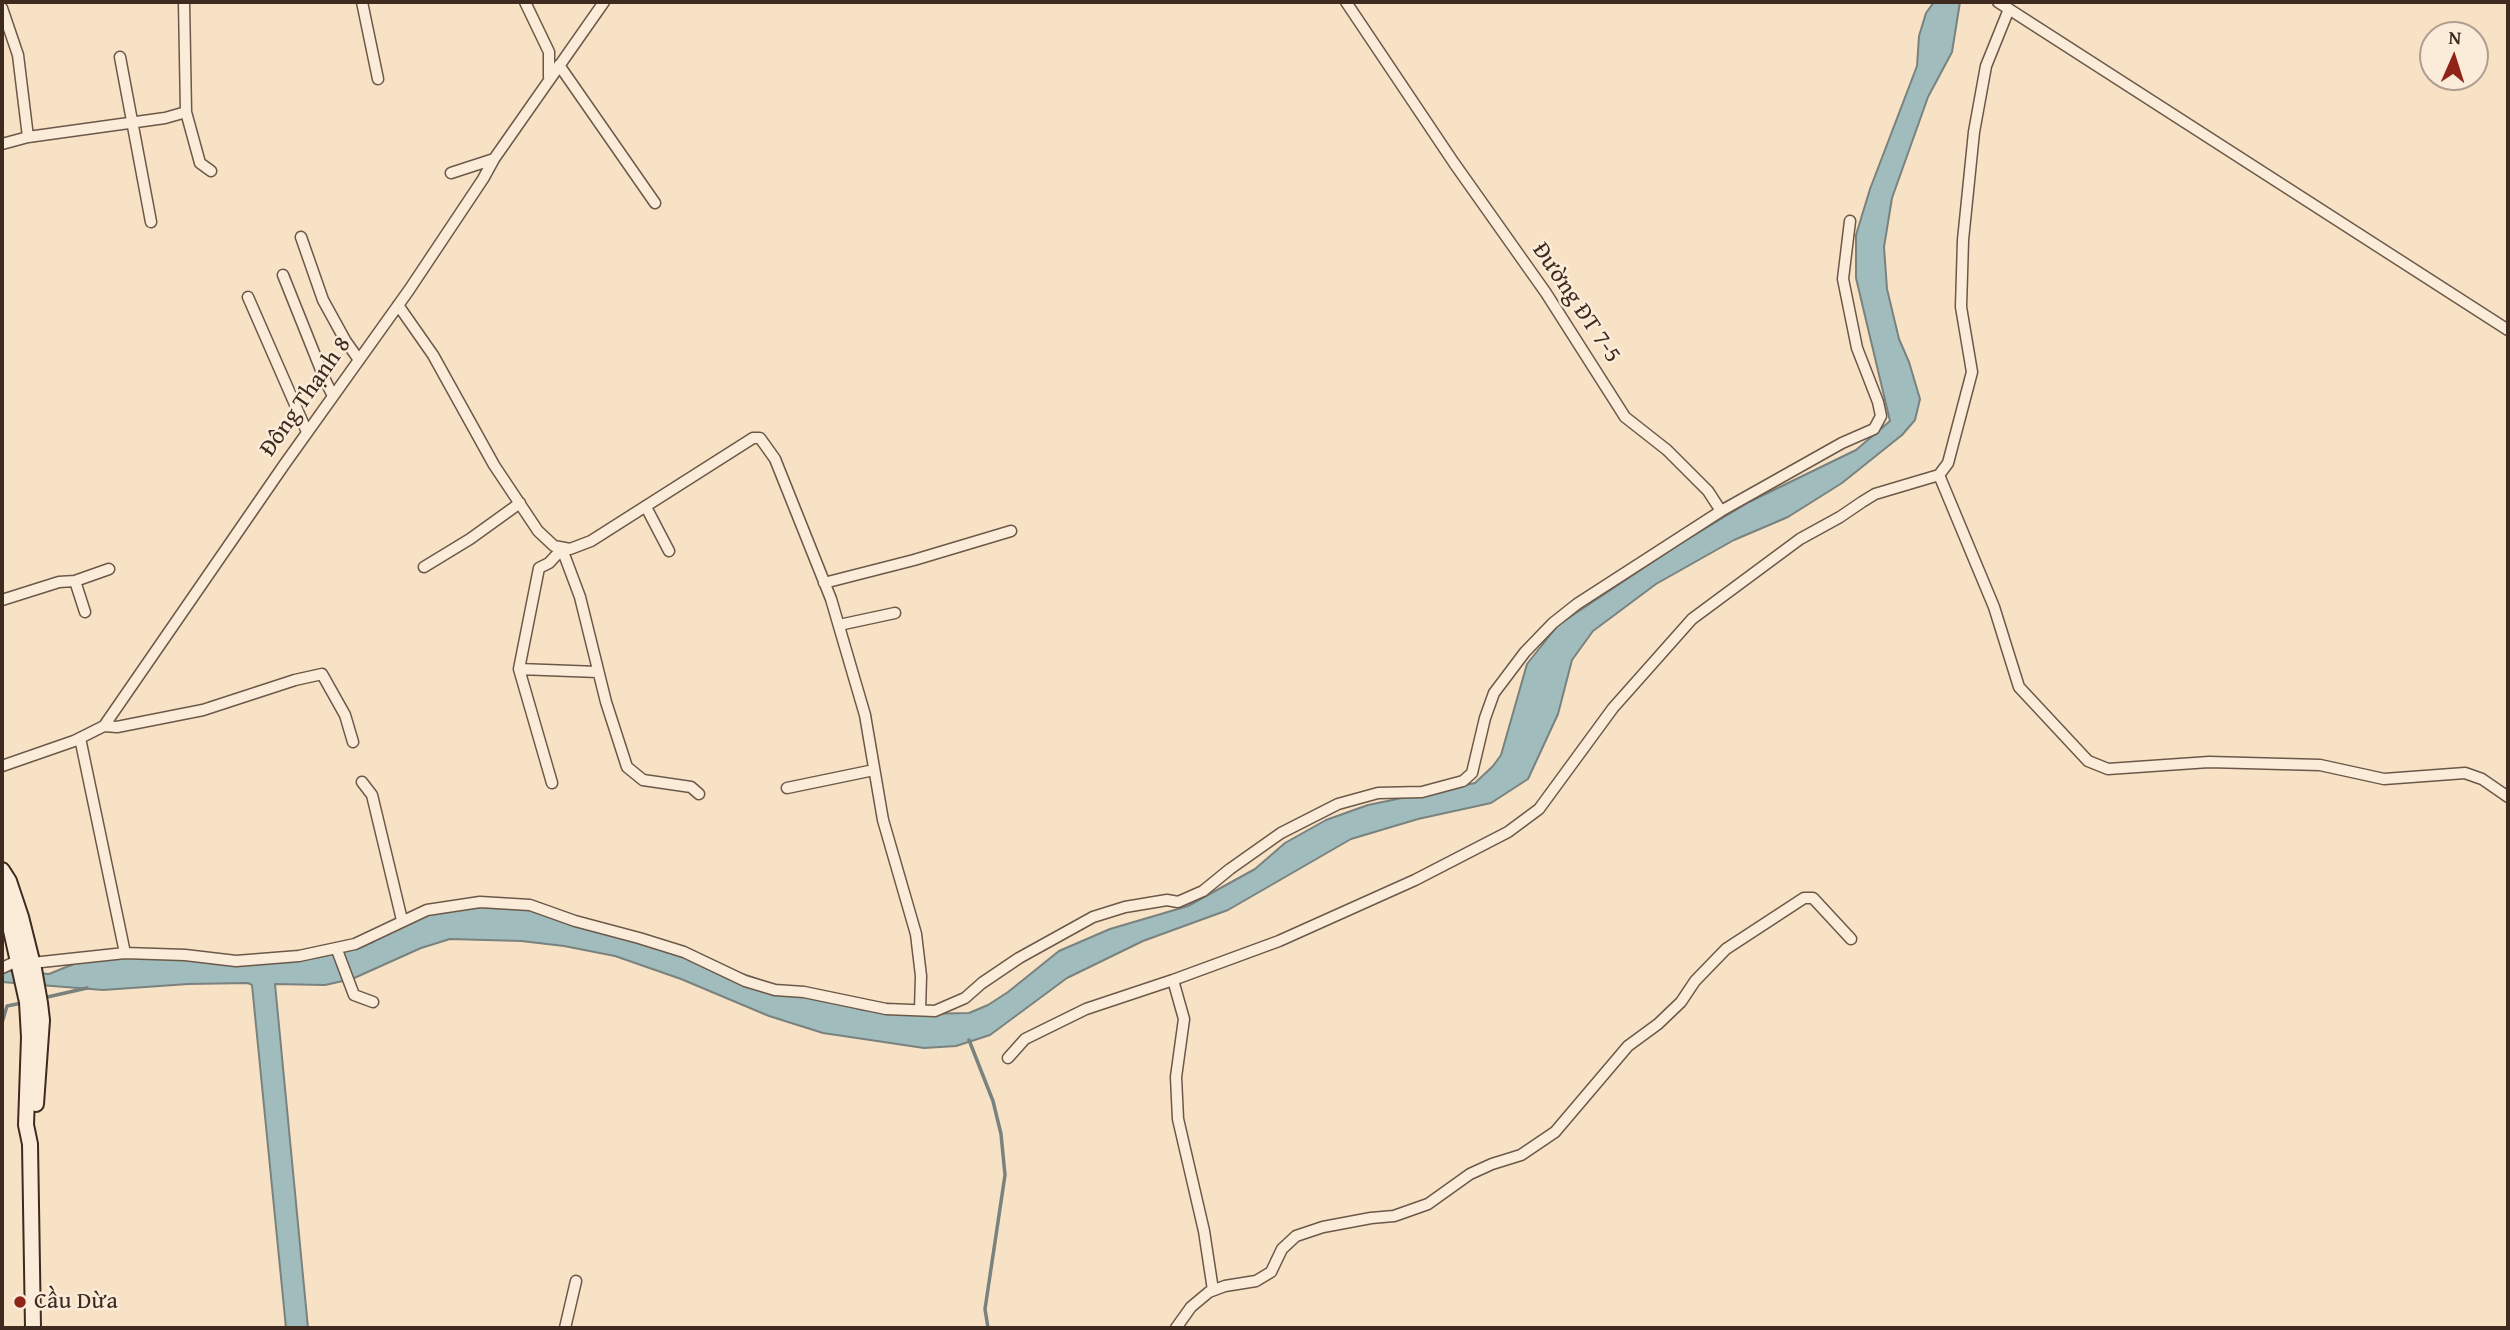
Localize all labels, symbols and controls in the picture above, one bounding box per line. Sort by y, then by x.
north arrow [2419,21,2489,91]
text: N [2448,23,2462,51]
street label: Đường ĐT 7-5 [1525,238,1627,368]
street label: Đông Thạnh 8 [254,332,358,462]
place label: Cầu Dừa [34,1288,118,1316]
marker: Cầu Dừa [12,1294,28,1310]

